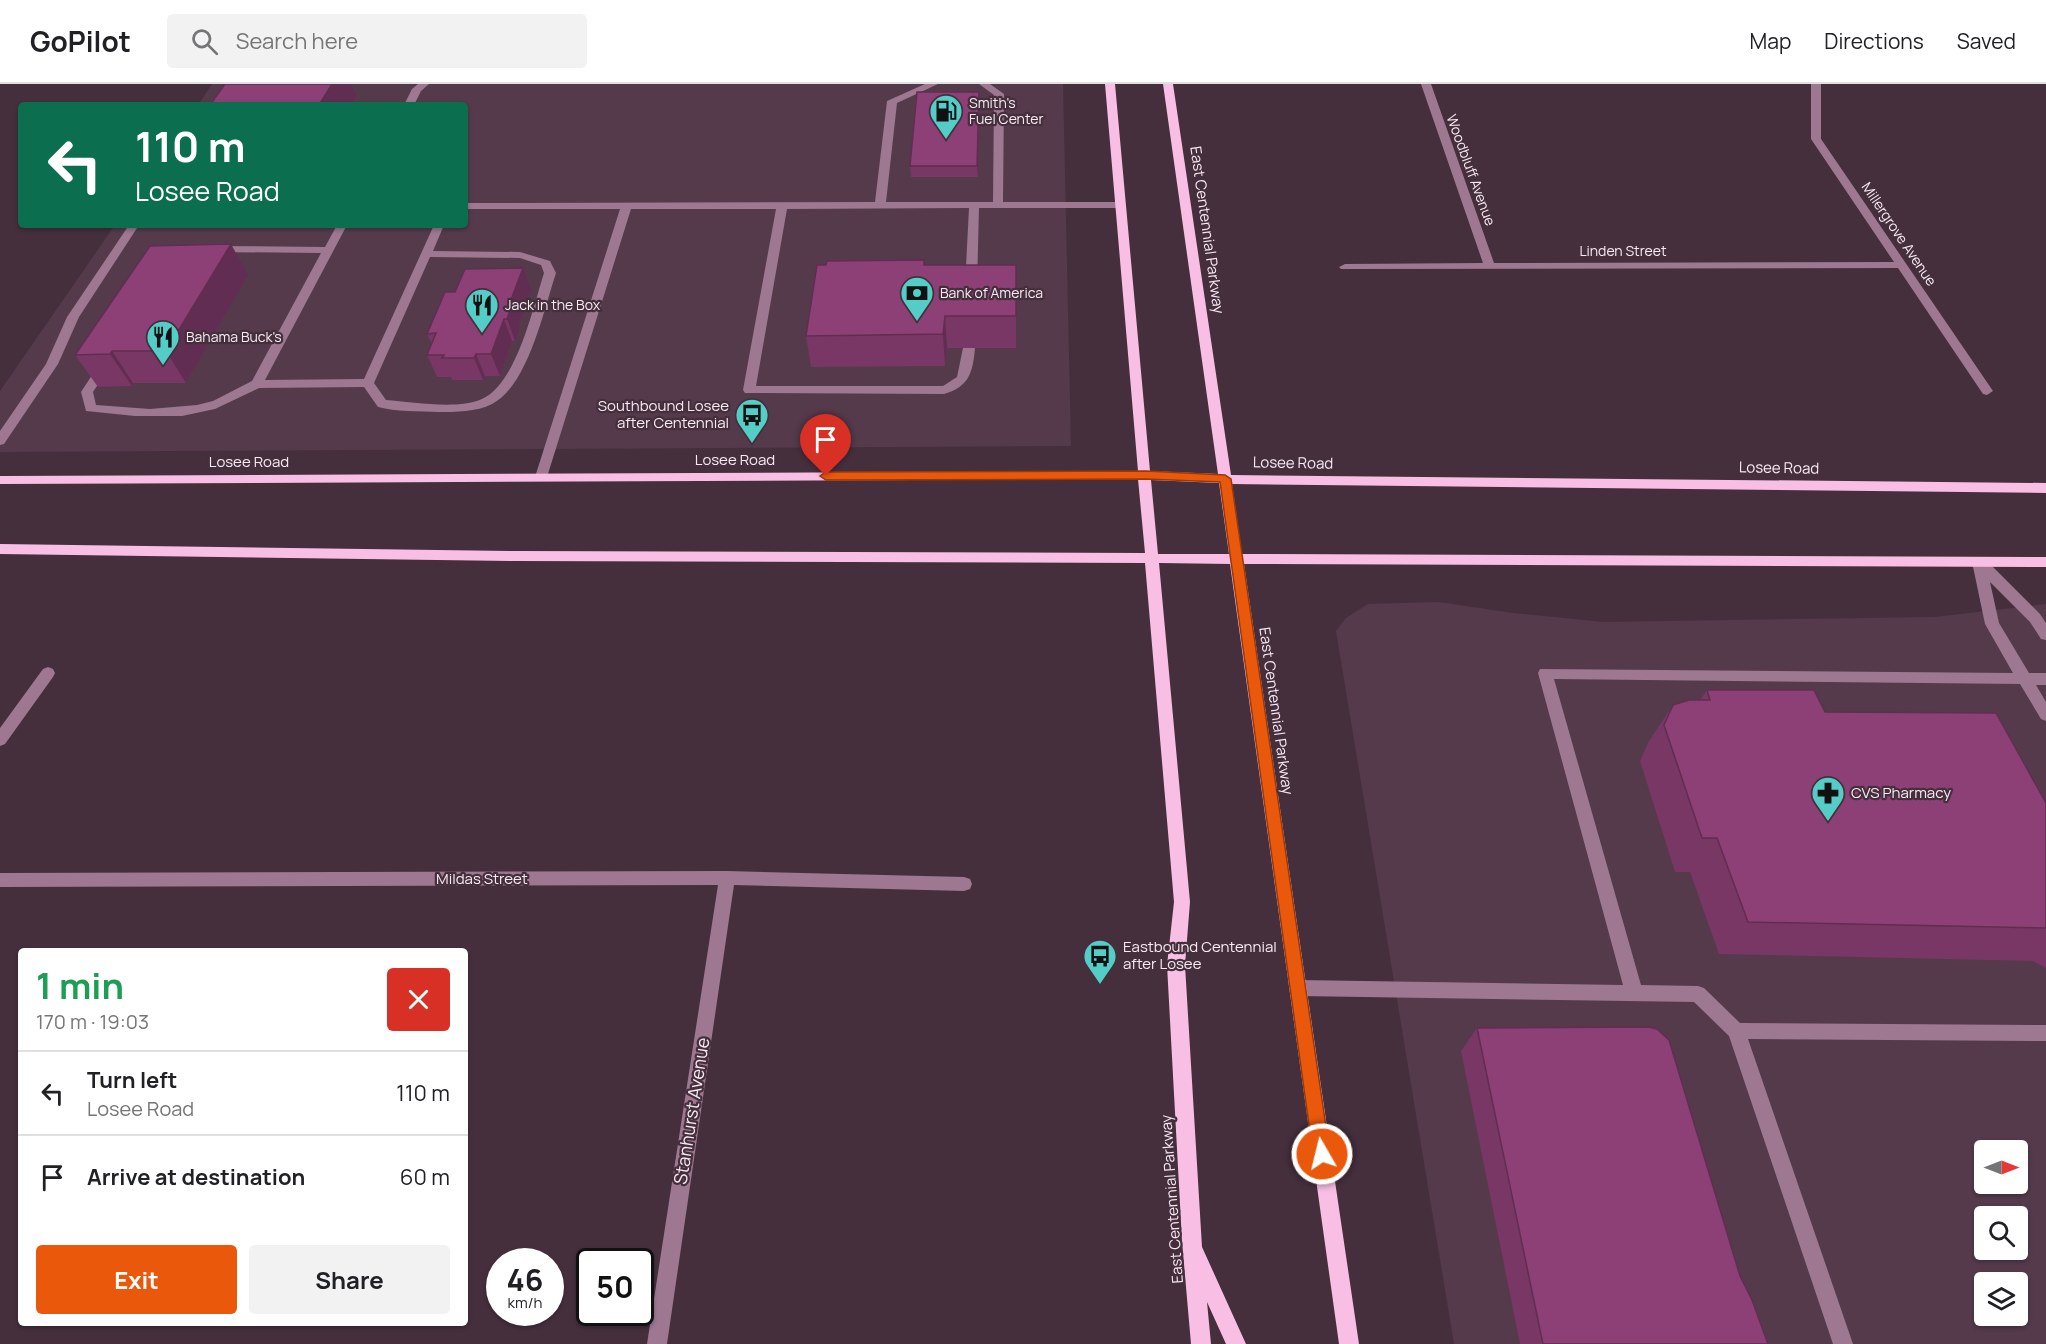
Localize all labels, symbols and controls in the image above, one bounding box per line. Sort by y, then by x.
search box [167,14,587,68]
text: GoPilot [30,22,131,60]
icon: search [188,25,221,58]
text: Search here [236,26,358,56]
text: Map [1750,27,1791,55]
text: Directions [1824,27,1924,55]
text: Saved [1957,27,2016,55]
fuel station icon: Smith's Fuel Center [928,93,964,140]
place label: Smith's Fuel Center [969,93,1043,128]
street label: Woodbluff Avenue [1443,112,1500,228]
text: 110 m [135,117,246,175]
icon: left [36,126,114,204]
street label: East Centennial Parkway [1185,145,1230,315]
text: Losee Road [135,172,280,209]
street label: Millergrove Avenue [1858,178,1941,289]
street label: Linden Street [1579,241,1667,260]
bank icon: Bank of America [899,275,935,322]
place label: Bank of America [940,283,1043,302]
restaurant icon: Jack in the Box [464,287,500,334]
place label: Jack in the Box [505,295,601,314]
restaurant icon: Bahama Buck's [145,319,181,366]
place label: Bahama Buck's [186,327,282,346]
place label: Southbound Losee after Centennial [598,395,729,433]
bus stop icon: Southbound Losee after Centennial [734,397,770,444]
pin [800,414,851,476]
icon: arrive [809,423,842,456]
street label: Losee Road [695,449,775,470]
street label: Losee Road [209,451,289,472]
street label: Losee Road [1253,451,1333,474]
street label: Losee Road [1739,456,1819,479]
street label: East Centennial Parkway [1254,626,1299,796]
pharmacy icon: CVS Pharmacy [1810,775,1846,822]
place label: CVS Pharmacy [1851,782,1951,803]
street label: Mildas Street [436,868,528,889]
place label: Eastbound Centennial after Losee [1123,936,1277,974]
bus stop icon: Eastbound Centennial after Losee [1082,938,1118,985]
text: 1 min [36,961,124,1010]
button: close [387,968,450,1031]
text: 170 m · 19:03 [36,1008,149,1035]
street label: Stanhurst Avenue [668,1036,714,1186]
text: Turn left [87,1065,177,1095]
icon: left [36,1077,69,1110]
text: 110 m [396,1078,450,1108]
text: Losee Road [87,1095,194,1122]
street label: East Centennial Parkway [1155,1114,1188,1284]
position arrow [1290,1122,1354,1186]
north arrow [1974,1140,2028,1194]
map controls [1974,1140,2028,1326]
icon: arrive [36,1161,69,1194]
text: Arrive at destination [87,1162,305,1192]
text: 60 m [400,1162,450,1192]
button: search [1974,1206,2028,1260]
button: Exit [36,1245,237,1314]
button: Share [249,1245,450,1314]
speed limit sign: 50 [576,1248,654,1326]
text: 46 [507,1259,543,1300]
button: layers [1974,1272,2028,1326]
text: km/h [508,1292,542,1313]

